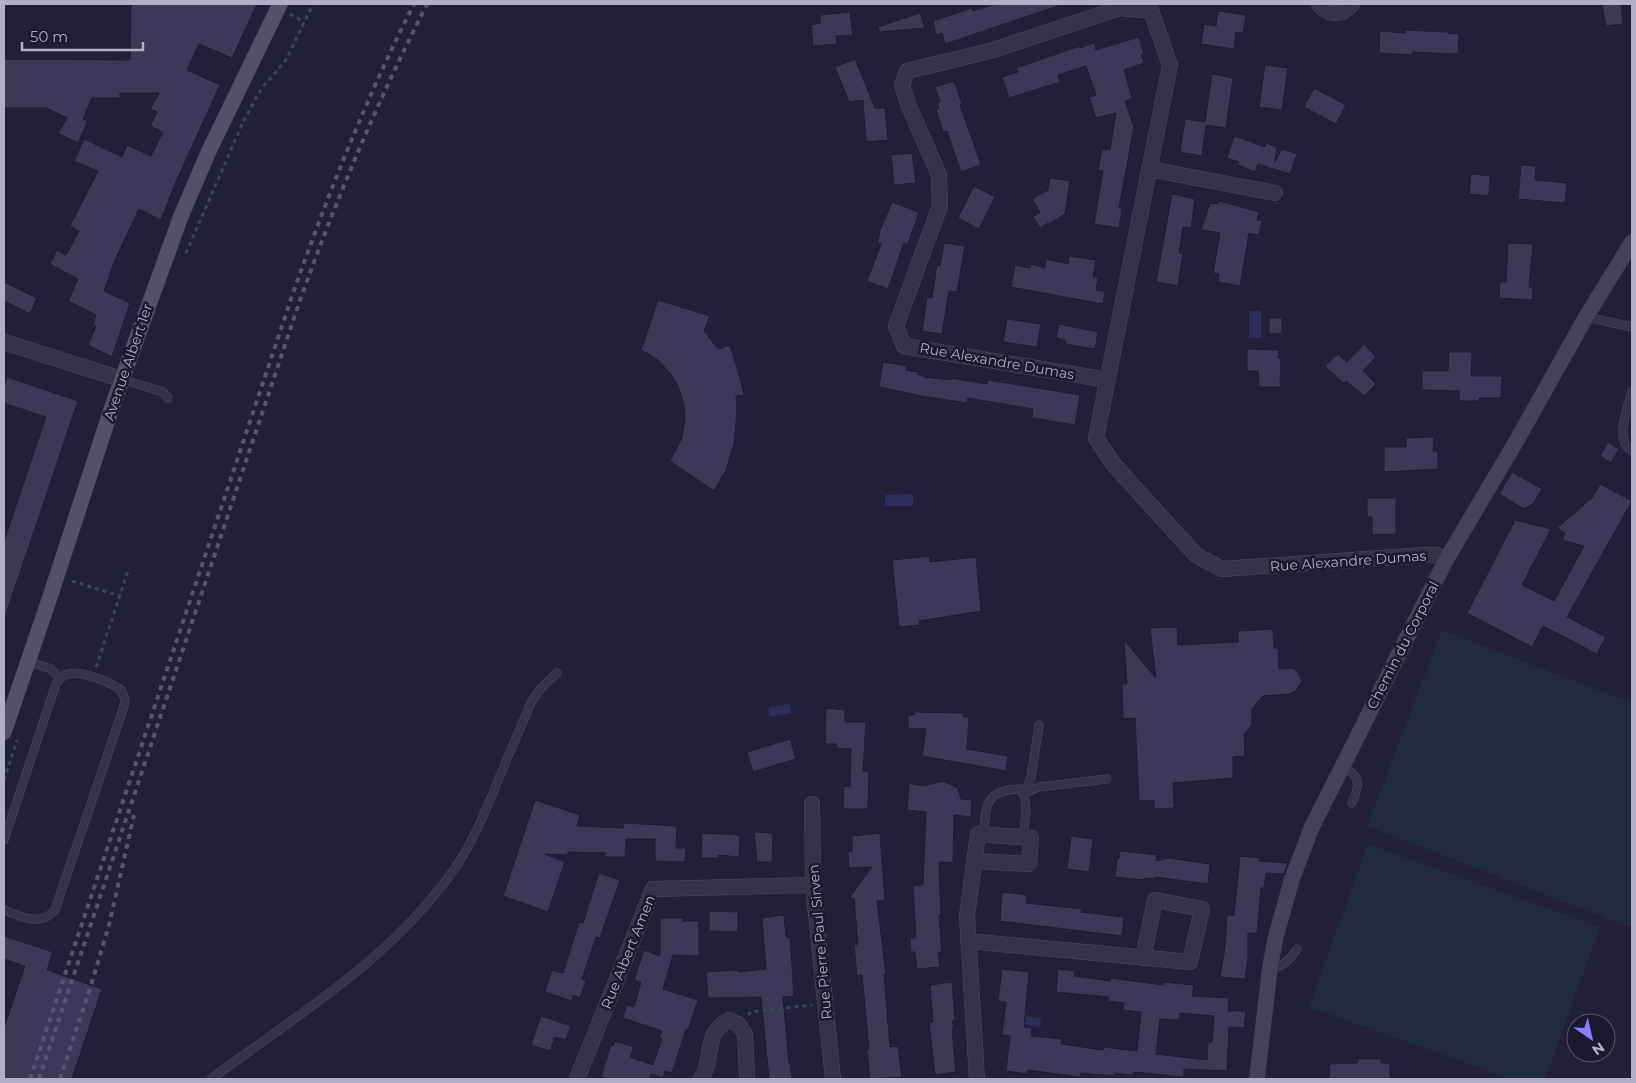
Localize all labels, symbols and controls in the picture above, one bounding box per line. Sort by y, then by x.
scale bar [22,20,144,52]
text: 50 m [30,27,68,46]
street label: Avenue Albert 1er [100,301,157,423]
street label: Rue Alexandre Dumas [918,339,1076,384]
street label: Rue Alexandre Dumas [1269,547,1427,575]
street label: Chemin du Corporal [1363,578,1443,712]
street label: Rue Pierre Paul Sirven [804,864,836,1020]
street label: Rue Albert Amen [597,892,659,1012]
north arrow [1566,1013,1616,1063]
text: N [1589,1038,1608,1059]

